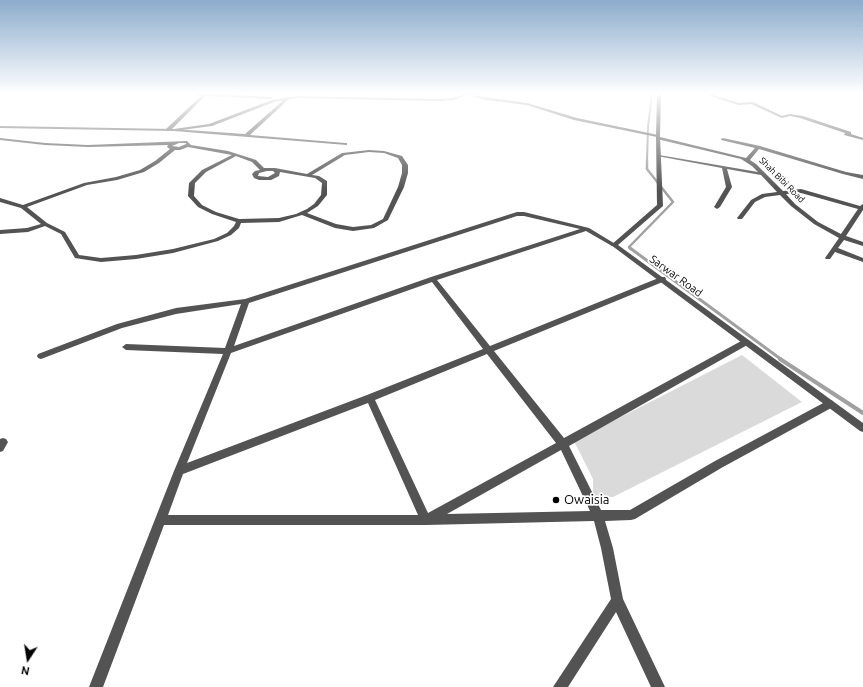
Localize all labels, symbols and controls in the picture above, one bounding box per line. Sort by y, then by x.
street label: Shah Bibi Road [757,155,807,205]
street label: Sarwar Road [647,252,705,300]
place label: Owaisia [564,492,609,508]
marker: Owaisia [551,495,561,505]
north arrow [8,639,48,679]
text: N [20,664,31,677]

